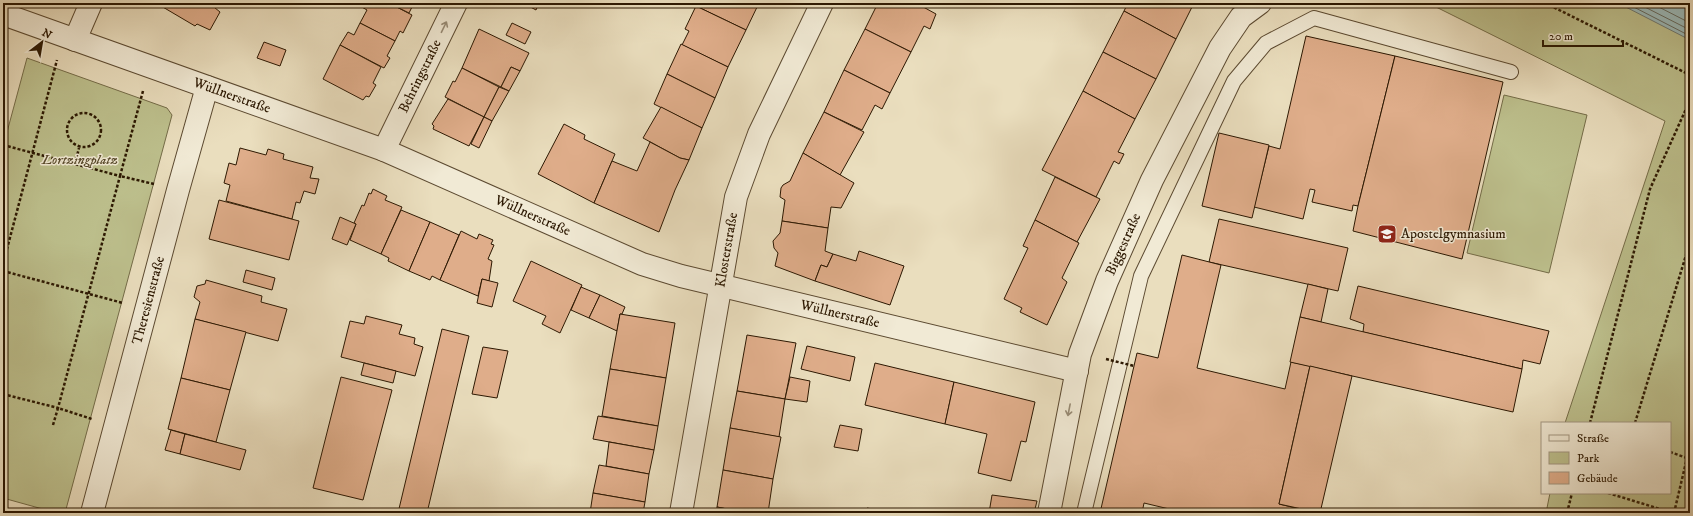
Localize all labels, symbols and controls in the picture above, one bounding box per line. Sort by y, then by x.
north arrow [22,22,62,62]
one-way arrow [441,22,448,34]
scale bar [1543,22,1623,48]
text: N [39,26,54,43]
text: 20 m [1549,29,1573,44]
street label: Behringstraße [394,36,446,116]
street label: Wüllnerstraße [190,73,273,118]
park label: Lortzingplatz [41,151,118,169]
street label: Wüllnerstraße [491,191,573,240]
street label: Biggestraße [1102,210,1145,278]
street label: Klosterstraße [711,211,742,289]
school or university icon: Apostelgymnasium [1376,223,1398,245]
place label: Apostelgymnasium [1401,225,1506,243]
street label: Theresienstraße [128,254,169,347]
street label: Wüllnerstraße [798,296,882,332]
one-way arrow [1065,403,1073,416]
legend [1541,422,1671,494]
text: Straße [1577,431,1609,446]
text: Park [1577,451,1599,466]
text: Gebäude [1577,471,1618,486]

